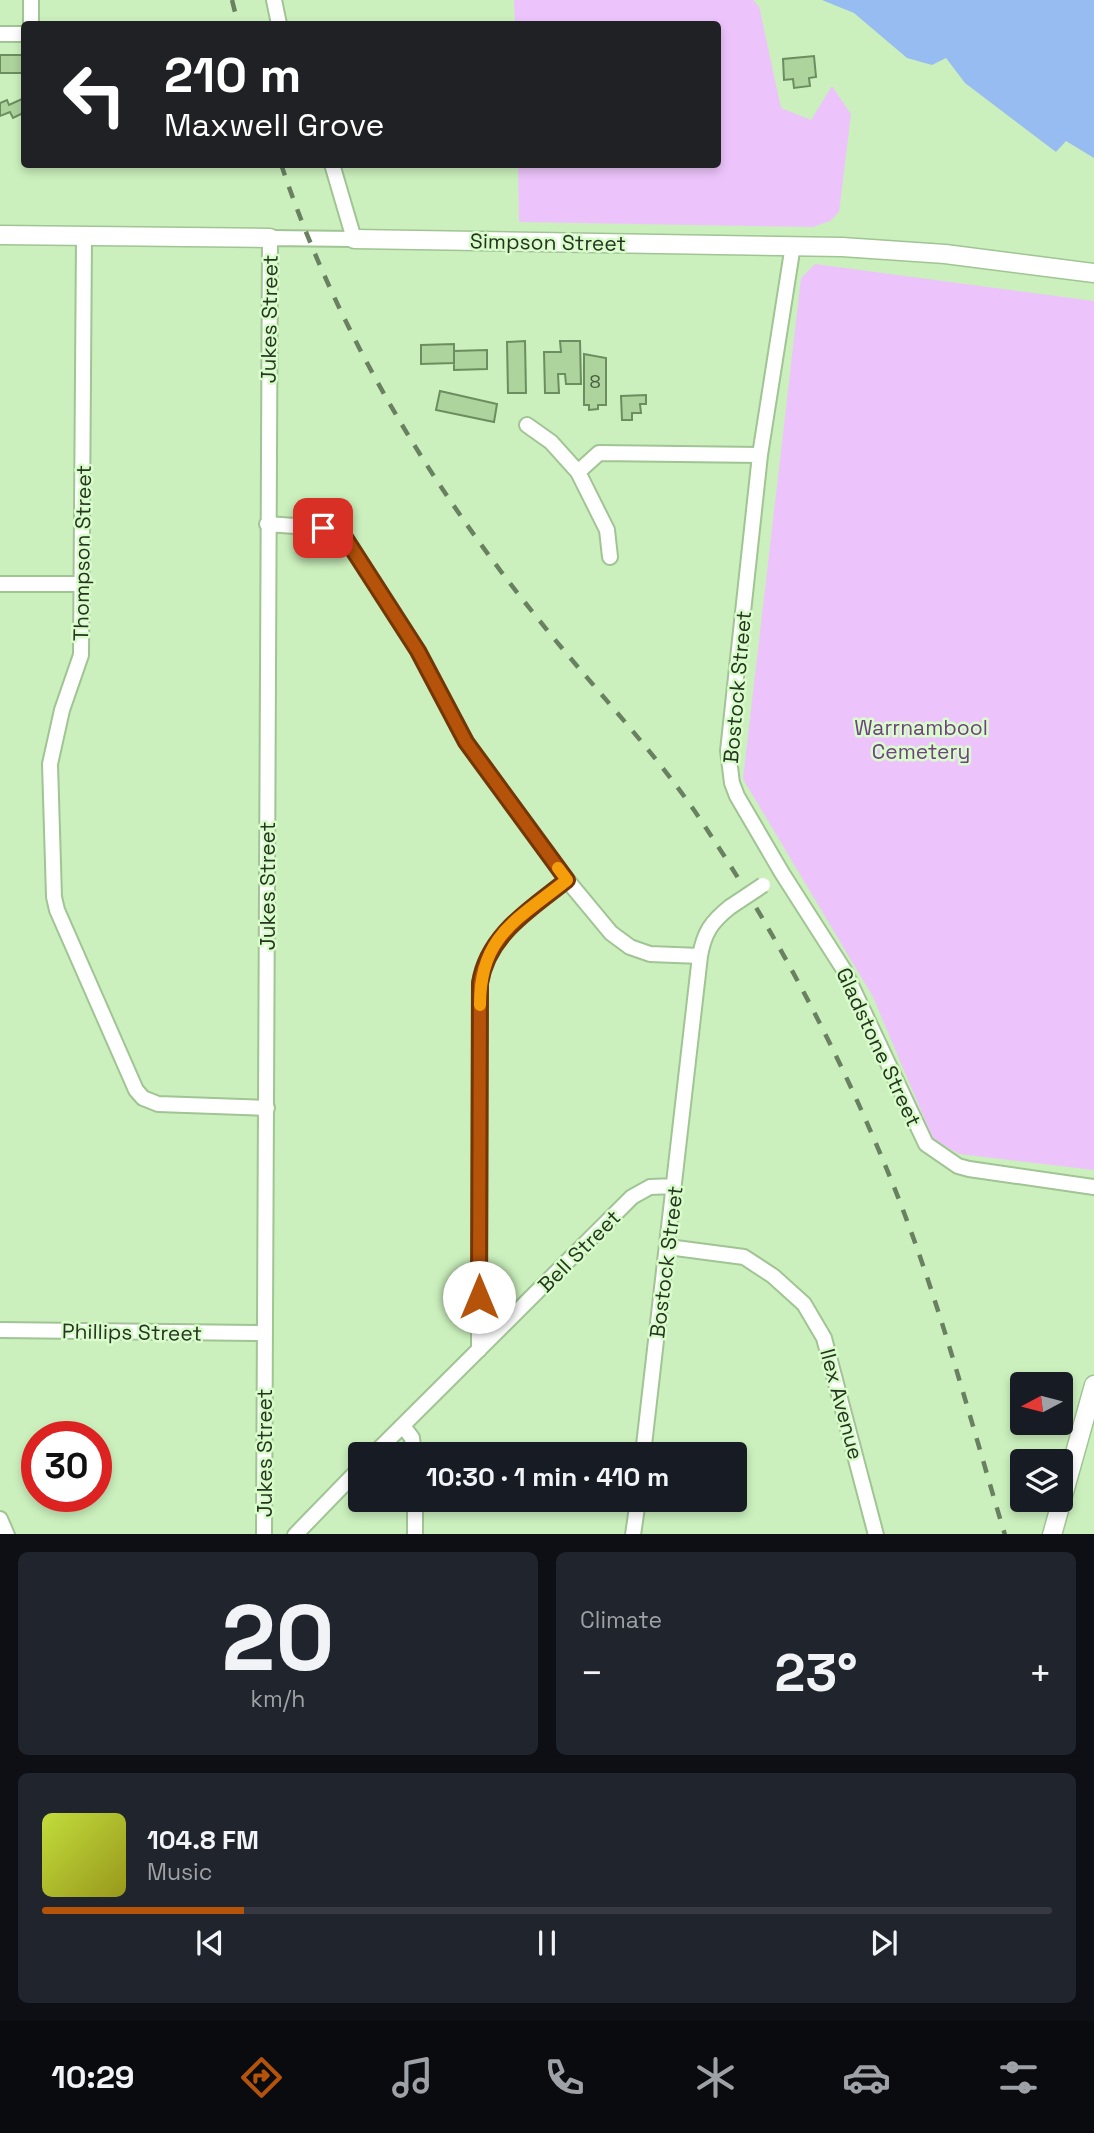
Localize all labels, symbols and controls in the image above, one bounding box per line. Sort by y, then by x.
text: 210 m [164,44,301,106]
icon: left [49,49,140,140]
text: Maxwell Grove [164,105,385,145]
street label: Simpson Street [470,227,626,257]
street label: Jukes Street [254,254,284,384]
house number: 8 [589,370,601,393]
street label: Thompson Street [67,465,97,641]
pin [293,498,353,558]
icon: arrive [304,509,342,547]
street label: Bostock Street [717,609,757,765]
park label: Warrnambool Cemetery [854,714,988,765]
street label: Jukes Street [254,822,281,950]
street label: Gladstone Street [830,963,928,1131]
street label: Bostock Street [643,1184,689,1340]
street label: Bell Street [532,1204,626,1298]
position arrow [442,1260,516,1334]
street label: Phillips Street [62,1317,202,1347]
street label: Ilex Avenue [814,1346,870,1462]
north arrow [1010,1372,1073,1435]
map controls [1010,1372,1073,1512]
street label: Jukes Street [251,1389,278,1517]
speed limit sign: 30 [21,1421,112,1512]
button: layers [1010,1449,1073,1512]
text: 10:30 · 1 min · 410 m [426,1460,669,1494]
text: 20 [221,1580,335,1697]
text: Climate [580,1605,662,1635]
text: 23° [775,1640,858,1706]
text: − [580,1649,604,1697]
text: + [1028,1649,1052,1697]
text: km/h [251,1684,305,1714]
text: 104.8 FM [147,1823,259,1857]
text: Music [147,1857,212,1887]
icon: previous [191,1924,229,1962]
icon: pause [528,1924,566,1962]
icon: next [865,1924,903,1962]
icon: directions [237,2053,286,2102]
icon: music [388,2053,437,2102]
icon: phone [540,2053,589,2102]
icon: climate [691,2053,740,2102]
icon: car [842,2053,891,2102]
icon: filters [994,2053,1043,2102]
text: 10:29 [51,2057,135,2097]

